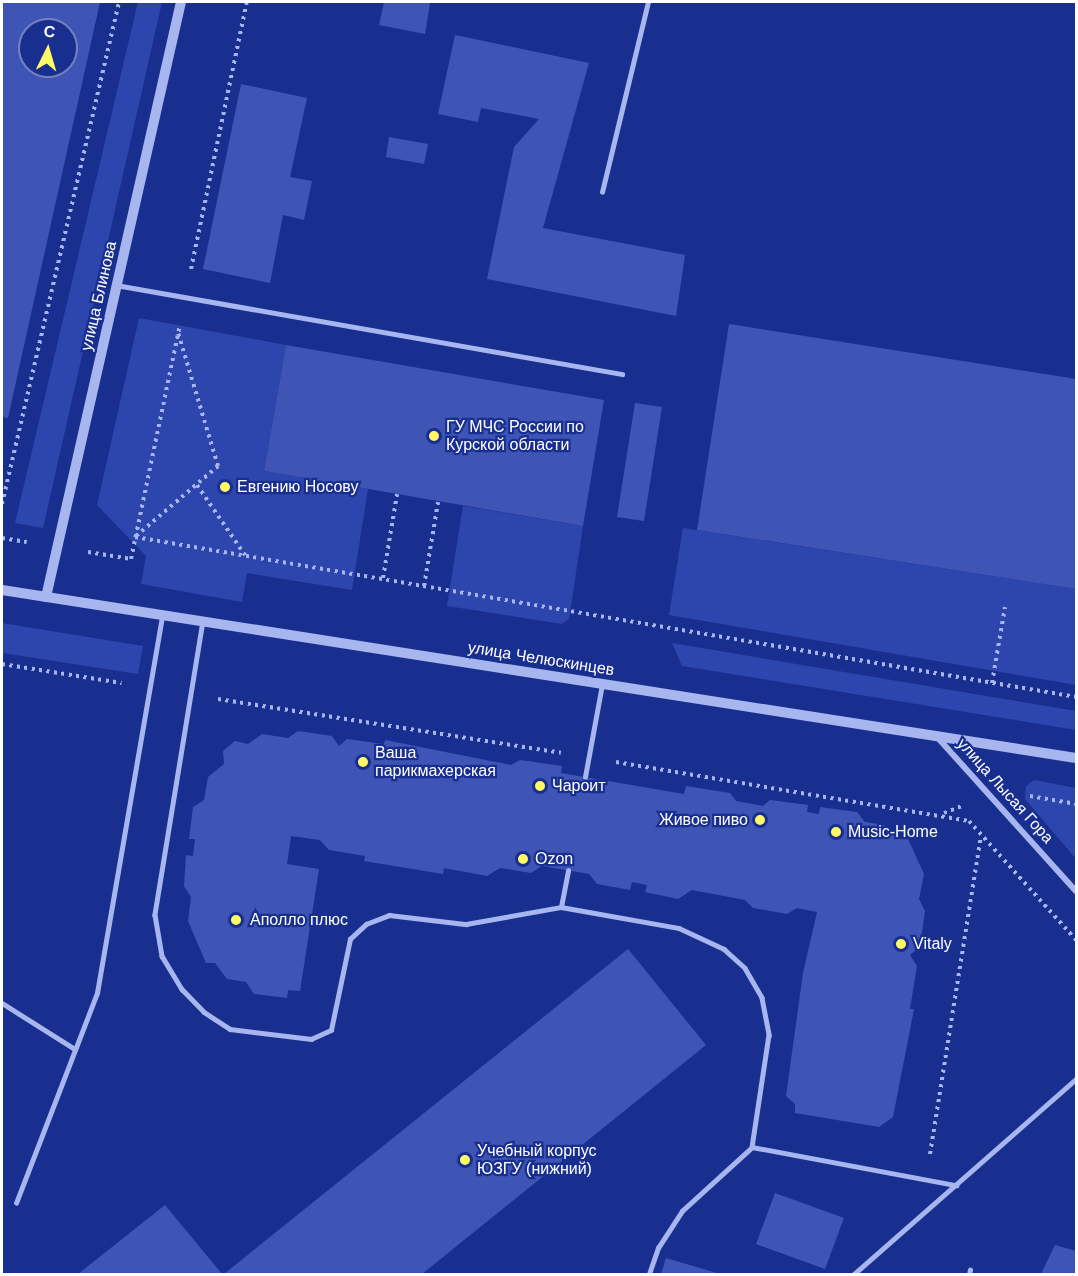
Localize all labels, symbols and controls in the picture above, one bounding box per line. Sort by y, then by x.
north arrow [18,18,78,78]
text: С [43,23,56,41]
street label: улица Блинова [77,239,121,353]
place label: ГУ МЧС России по Курской области [446,417,584,455]
marker: ГУ МЧС России по Курской области [427,429,441,443]
place label: Евгению Носову [237,477,358,497]
marker: Евгению Носову [218,480,232,494]
street label: улица Челюскинцев [466,638,616,680]
street label: улица Лысая Гора [953,735,1057,847]
place label: Ваша парикмахерская [375,743,496,781]
marker: Ваша парикмахерская [356,755,370,769]
place label: Чароит [552,776,606,796]
marker: Чароит [533,779,547,793]
place label: Живое пиво [659,810,748,830]
marker: Живое пиво [753,813,767,827]
place label: Music-Home [848,822,938,842]
marker: Music-Home [829,825,843,839]
place label: Ozon [535,849,573,869]
marker: Ozon [516,852,530,866]
place label: Аполло плюс [250,910,348,930]
marker: Аполло плюс [227,911,245,929]
place label: Vitaly [913,934,952,954]
marker: Vitaly [894,937,908,951]
place label: Учебный корпус ЮЗГУ (нижний) [477,1141,597,1179]
marker: Учебный корпус ЮЗГУ (нижний) [458,1153,472,1167]

